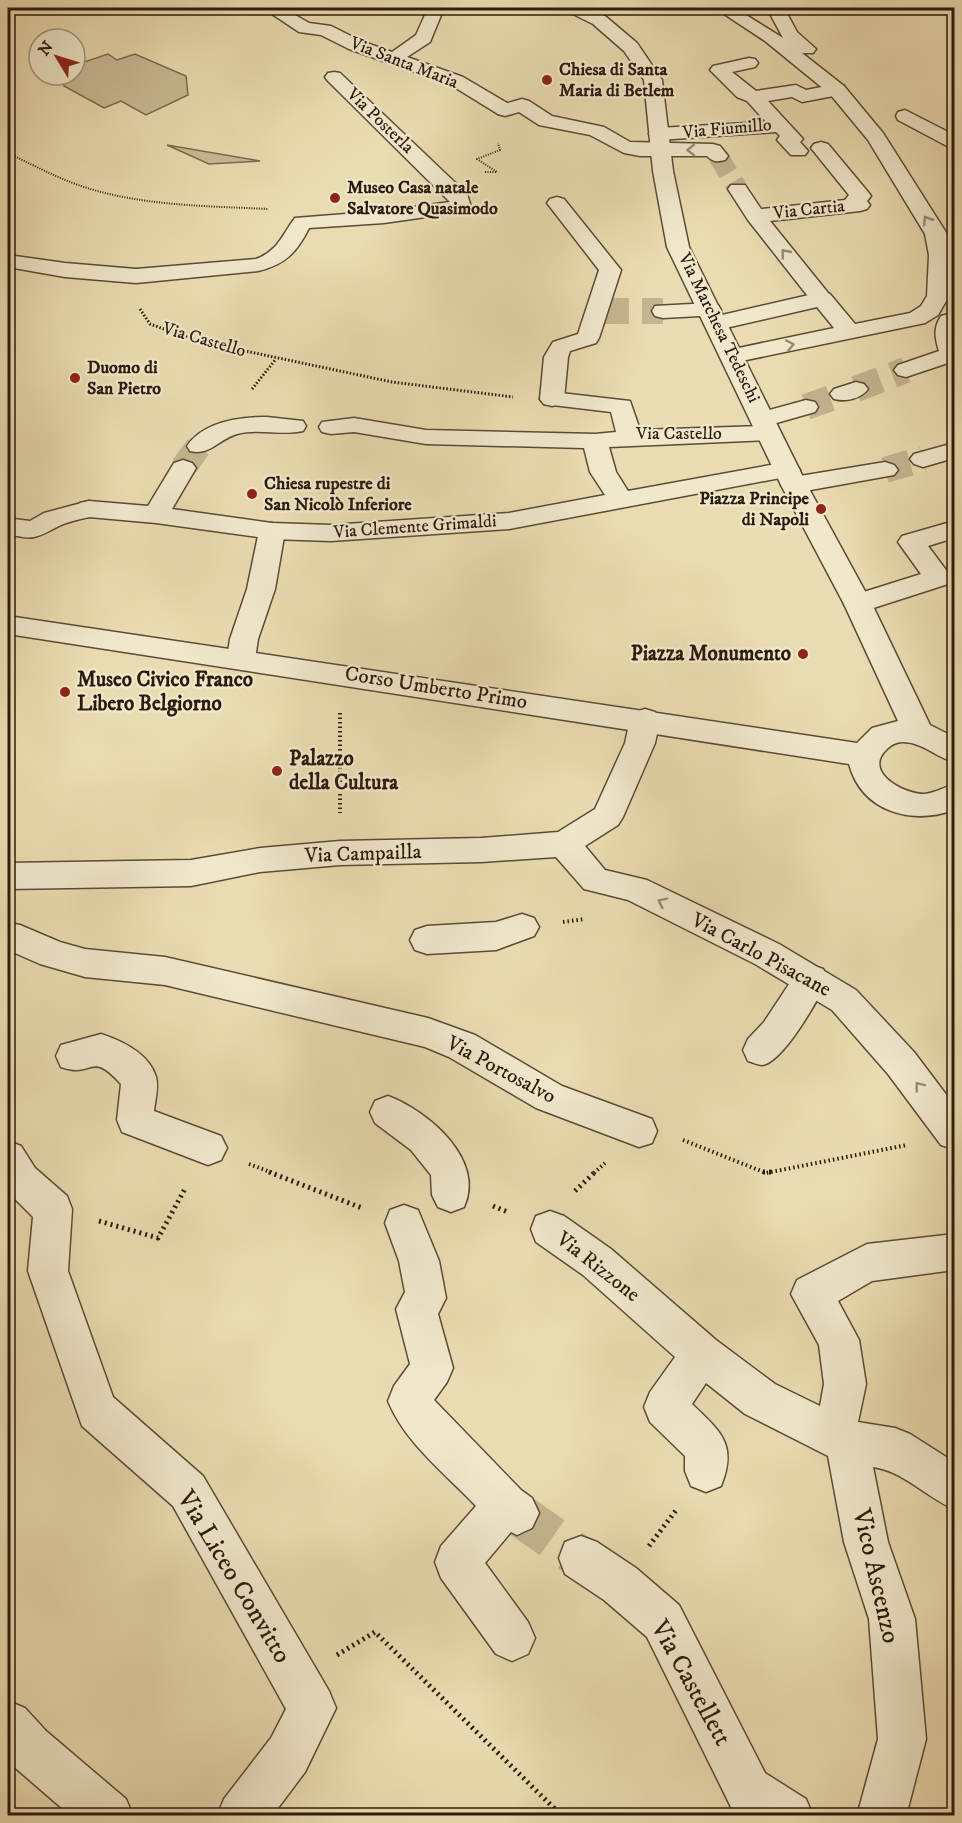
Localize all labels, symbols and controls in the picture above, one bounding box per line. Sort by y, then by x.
north arrow [27,27,87,87]
street label: Via Santa Maria [346,32,462,94]
text: N [34,37,58,60]
place label: Chiesa di Santa Maria di Betlem [559,59,675,102]
marker: Chiesa di Santa Maria di Betlem [540,73,554,87]
street label: Via Posterla [341,83,419,159]
street label: Via Fiumillo [681,114,773,144]
one-way arrow [686,144,695,157]
place label: Museo Casa natale Salvatore Quasimodo [347,177,498,220]
marker: Museo Casa natale Salvatore Quasimodo [328,191,342,205]
street label: Via Cartia [771,195,846,225]
one-way arrow [923,216,935,226]
street label: Via Marchesa Tedeschi [673,249,765,406]
one-way arrow [781,249,792,260]
street label: Via Castello [159,317,248,362]
one-way arrow [784,339,794,352]
place label: Duomo di San Pietro [87,357,161,400]
marker: Duomo di San Pietro [68,371,82,385]
street label: Via Castello [635,423,722,445]
place label: Chiesa rupestre di San Nicolò Inferiore [264,473,412,516]
marker: Chiesa rupestre di San Nicolò Inferiore [245,487,259,501]
place label: Piazza Principe di Napoli [699,488,810,531]
marker: Piazza Principe di Napoli [814,502,828,516]
street label: Via Clemente Grimaldi [332,510,497,544]
place label: Piazza Monumento [631,641,791,667]
marker: Piazza Monumento [796,647,810,661]
street label: Corso Umberto Primo [343,661,529,715]
place label: Museo Civico Franco Libero Belgiorno [77,667,253,717]
marker: Museo Civico Franco Libero Belgiorno [58,685,72,699]
place label: Palazzo della Cultura [289,746,399,796]
marker: Palazzo della Cultura [270,764,284,778]
street label: Via Campailla [303,839,422,869]
one-way arrow [657,898,668,910]
street label: Via Carlo Pisacane [686,907,836,1003]
street label: Via Portosalvo [441,1030,560,1110]
one-way arrow [915,1082,926,1093]
street label: Via Rizzone [550,1226,645,1308]
street label: Via Liceo Convitto [169,1484,299,1669]
street label: Vico Ascenzo [844,1505,907,1647]
street label: Via Castellett [642,1613,739,1752]

